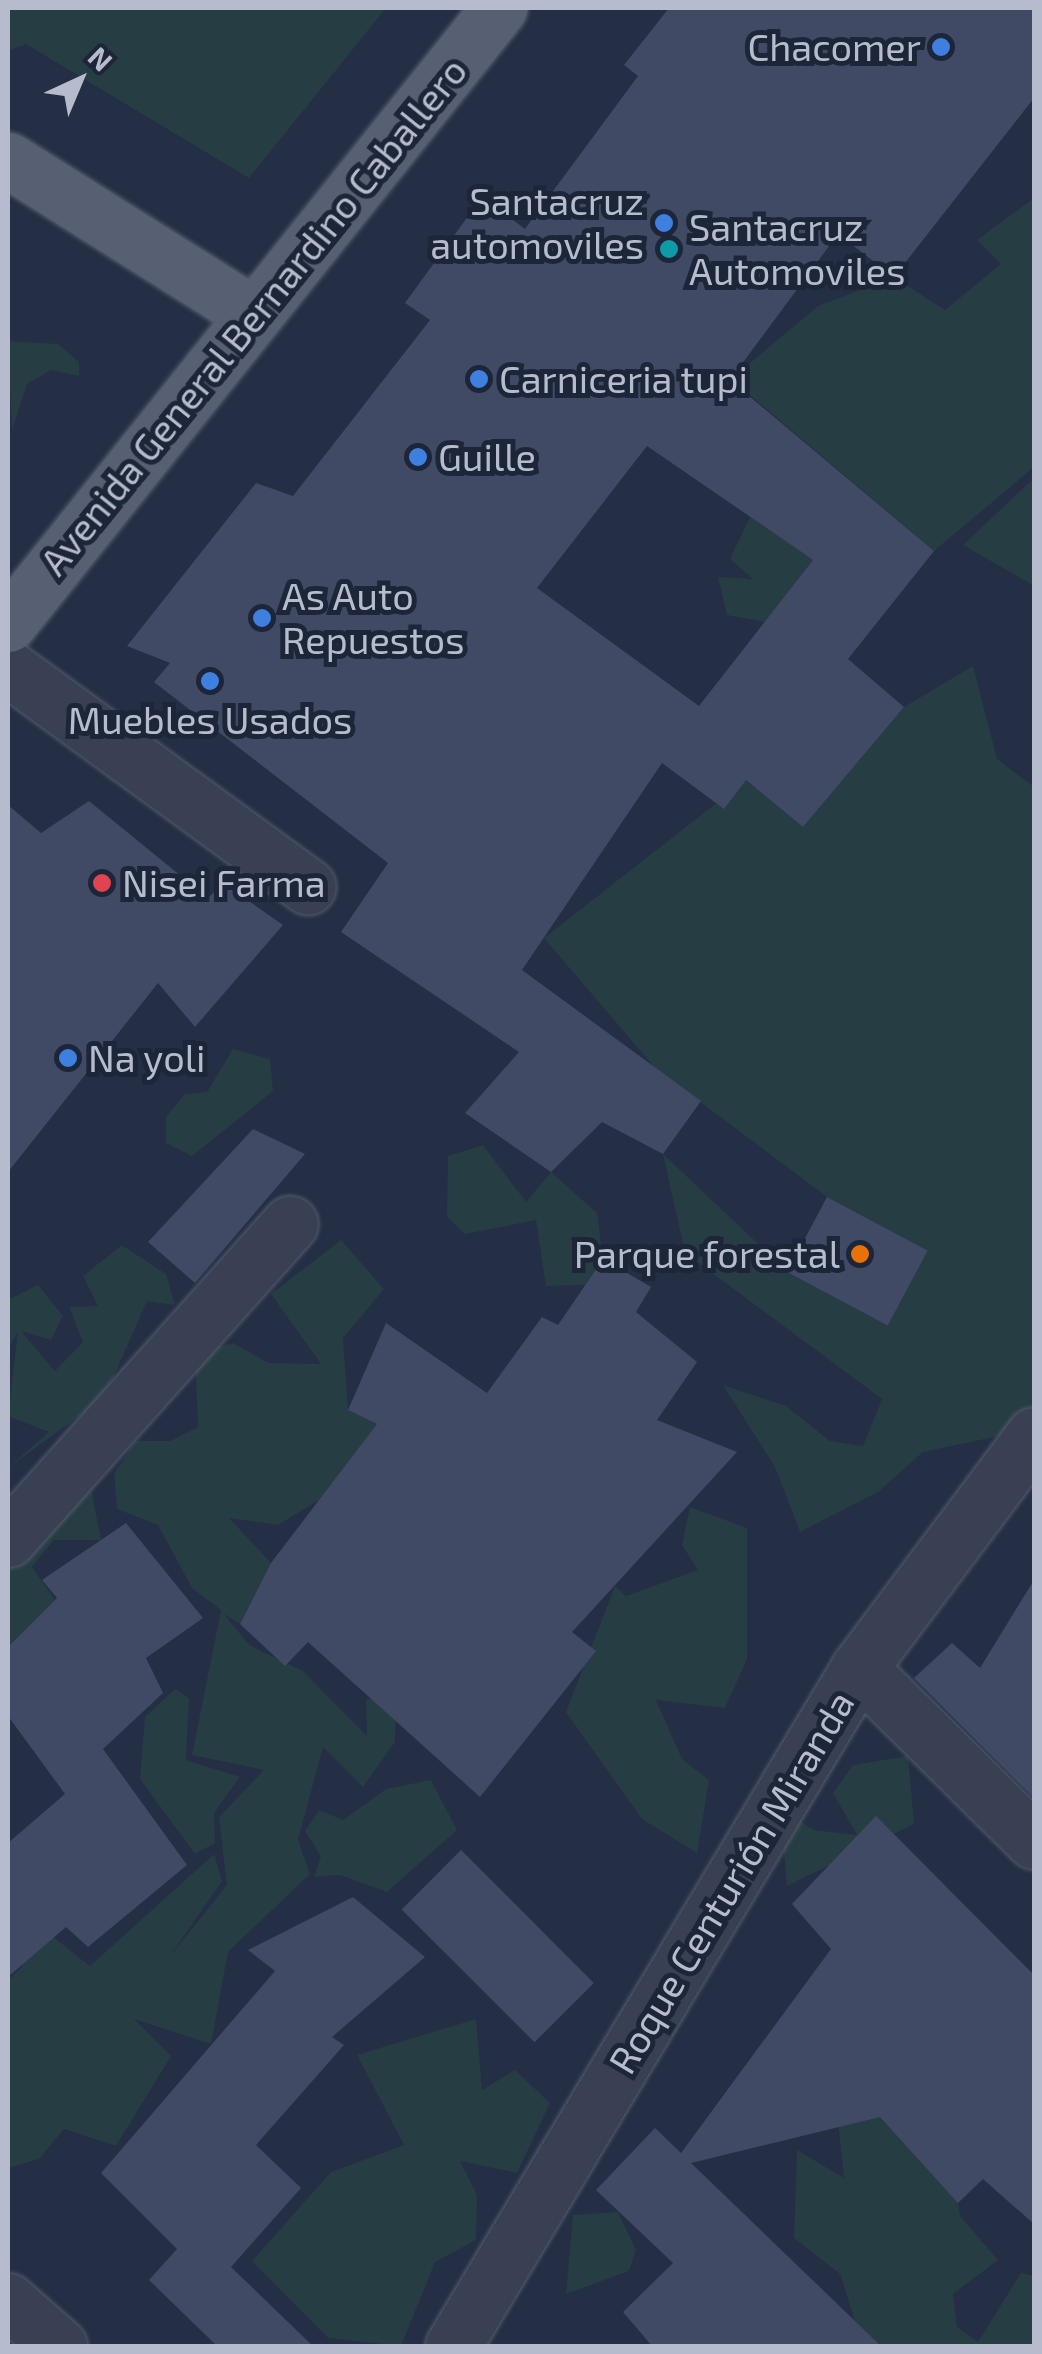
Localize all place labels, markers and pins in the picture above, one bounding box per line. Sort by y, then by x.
place label: Chacomer [748,24,921,70]
marker: Chacomer [930,36,952,58]
place label: Santacruz automoviles [430,178,644,268]
place label: Santacruz Automoviles [689,204,906,294]
marker: Santacruz automoviles [653,212,675,234]
marker: Santacruz Automoviles [658,238,680,260]
place label: Carniceria tupi [499,356,749,402]
marker: Carniceria tupi [468,368,490,390]
place label: Guille [438,434,536,480]
marker: Guille [407,446,429,468]
place label: As Auto Repuestos [282,573,464,662]
marker: As Auto Repuestos [251,607,273,629]
marker: Muebles Usados [199,670,221,692]
place label: Muebles Usados [68,697,352,743]
place label: Nisei Farma [122,860,326,906]
marker: Nisei Farma [91,872,113,894]
place label: Na yoli [88,1035,206,1081]
marker: Na yoli [57,1047,79,1069]
place label: Parque forestal [573,1231,840,1277]
marker: Parque forestal [849,1243,871,1265]

